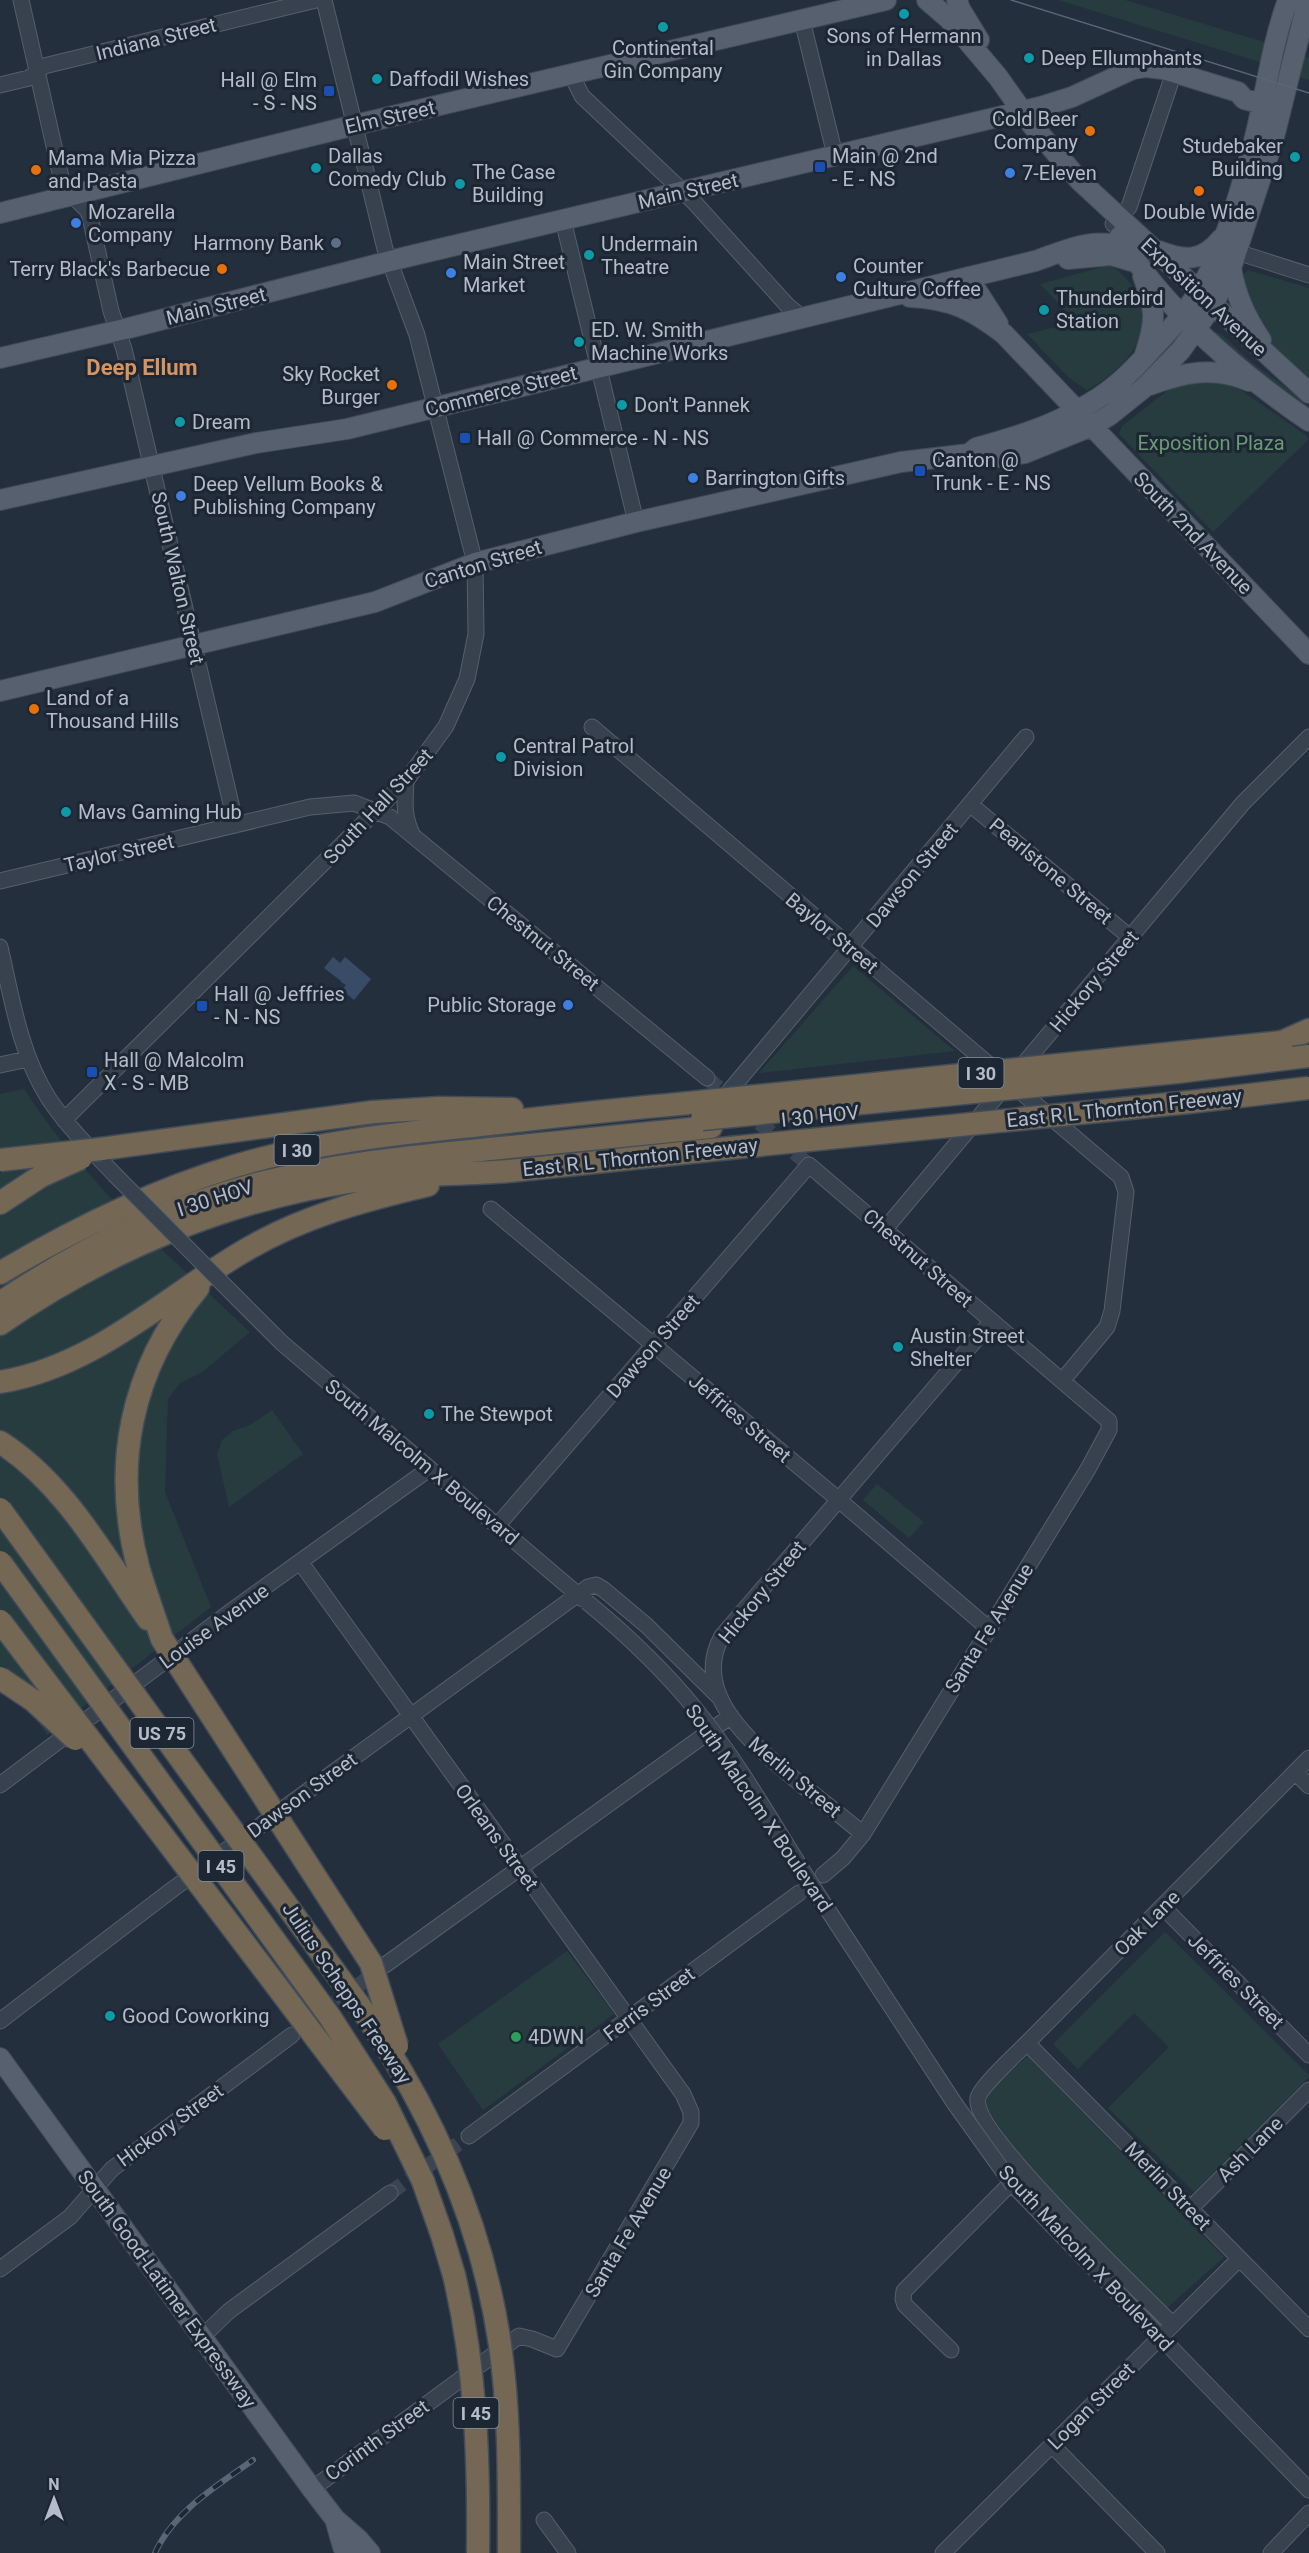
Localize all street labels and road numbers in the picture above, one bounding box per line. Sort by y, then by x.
street label: Indiana Street [93,12,219,66]
street label: Elm Street [343,95,437,139]
street label: Main Street [636,168,740,214]
street label: Exposition Avenue [1136,233,1272,361]
street label: Main Street [164,282,268,330]
street label: Commerce Street [423,361,579,421]
street label: South 2nd Avenue [1129,467,1257,599]
street label: South Walton Street [146,489,210,667]
street label: Canton Street [421,535,545,593]
street label: South Hall Street [318,743,438,869]
street label: Pearlstone Street [985,813,1117,929]
street label: Dawson Street [861,818,963,932]
street label: Taylor Street [62,829,176,877]
street label: Baylor Street [781,887,883,979]
street label: Chestnut Street [482,890,604,996]
street label: Hickory Street [1045,925,1143,1037]
road number: I 30 [958,1058,1004,1088]
street label: East R L Thornton Freeway [1005,1084,1243,1132]
street label: I 30 HOV [780,1100,860,1132]
street label: East R L Thornton Freeway [521,1133,759,1181]
road number: I 30 [274,1135,320,1165]
street label: I 30 HOV [174,1174,256,1222]
street label: Chestnut Street [858,1204,978,1312]
street label: Dawson Street [601,1289,705,1403]
street label: Jeffries Street [684,1368,796,1468]
street label: South Malcolm X Boulevard [320,1374,524,1550]
street label: Hickory Street [713,1536,811,1648]
street label: Santa Fe Avenue [940,1559,1038,1697]
street label: Louise Avenue [155,1578,273,1674]
street label: South Malcolm X Boulevard [680,1700,838,1916]
road number: US 75 [130,1718,194,1748]
street label: Merlin Street [744,1731,846,1823]
street label: Dawson Street [243,1747,361,1843]
street label: Orleans Street [450,1779,544,1895]
road number: I 45 [198,1851,244,1881]
street label: Oak Lane [1109,1885,1185,1961]
street label: Julius Schepps Freeway [277,1898,417,2089]
street label: Jeffries Street [1183,1928,1289,2034]
street label: Ferris Street [599,1962,699,2046]
street label: Hickory Street [112,2078,228,2172]
street label: Ash Lane [1212,2111,1288,2187]
street label: Merlin Street [1120,2137,1216,2235]
street label: South Malcolm X Boulevard [994,2160,1178,2356]
street label: Santa Fe Avenue [580,2162,676,2302]
street label: South Good-Latimer Expressway [72,2165,262,2413]
street label: Logan Street [1043,2358,1139,2454]
street label: Corinth Street [320,2394,434,2486]
road number: I 45 [454,2398,498,2428]

